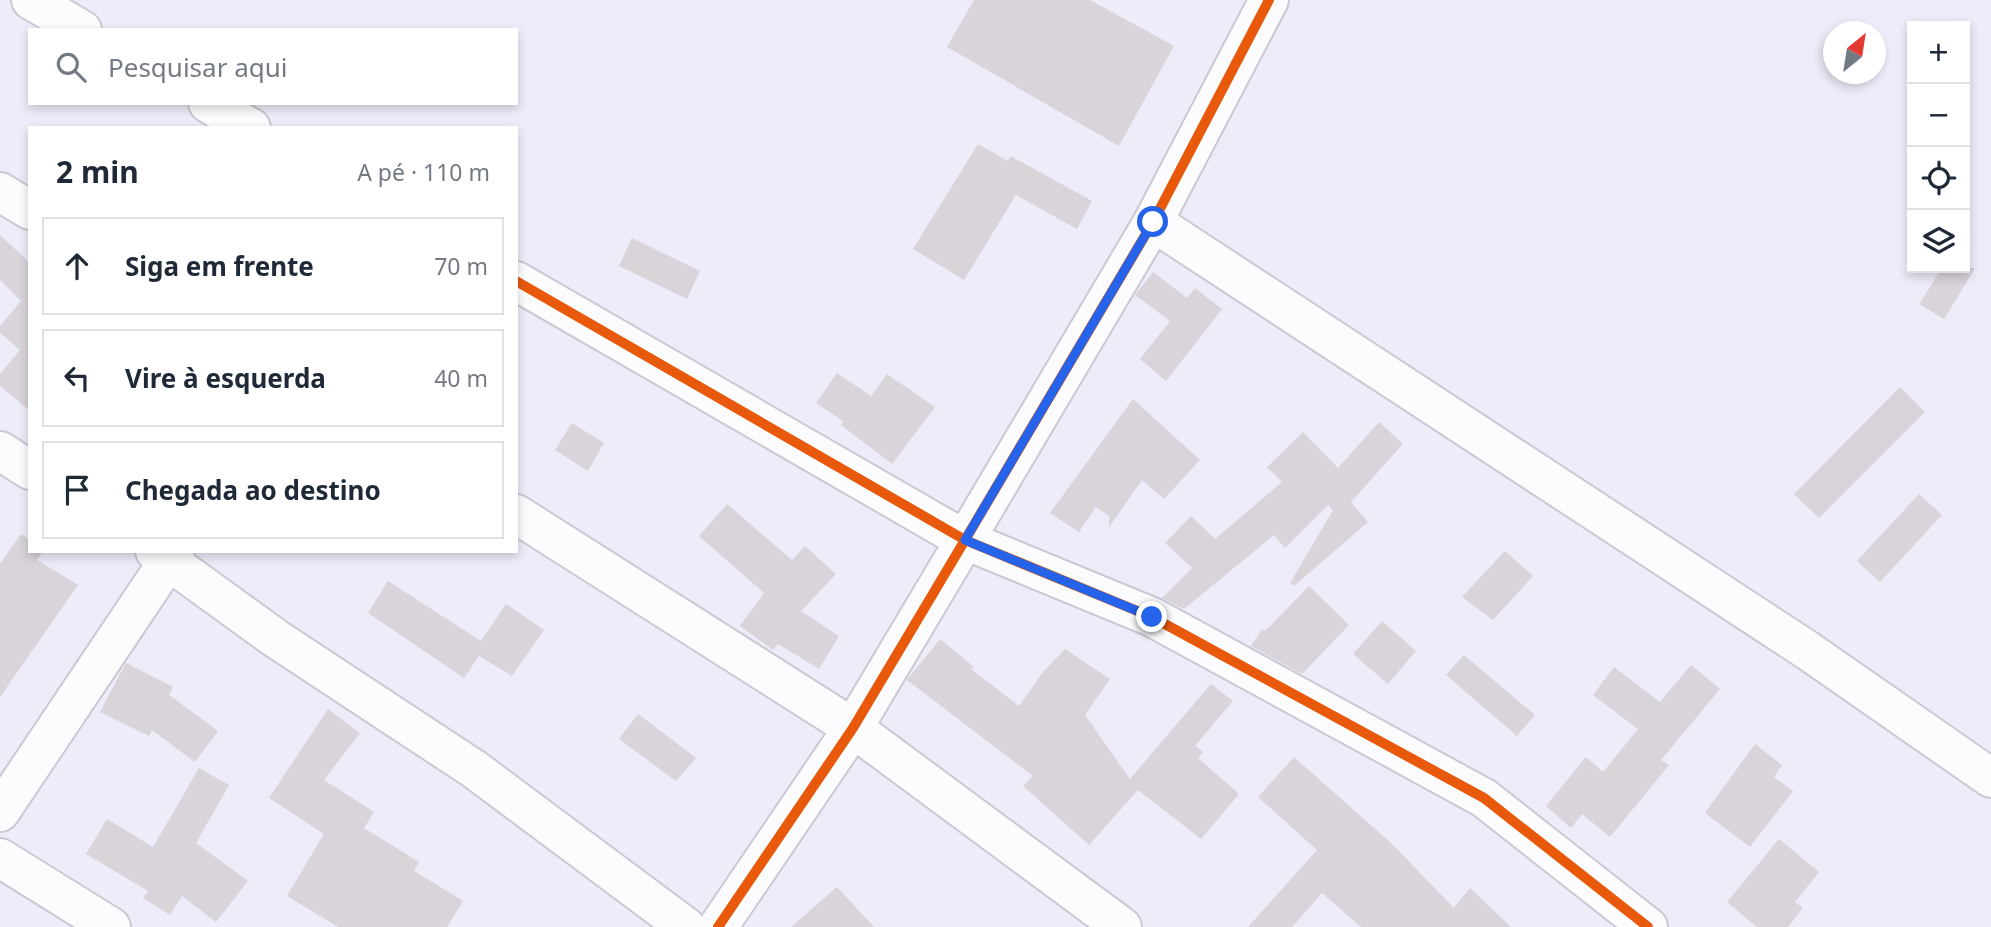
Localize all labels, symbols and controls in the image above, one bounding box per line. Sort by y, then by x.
north arrow [1823,21,1886,84]
map controls [1907,21,1970,273]
button: + [1907,21,1970,84]
search box [28,28,518,105]
icon: search [52,48,90,86]
text: Pesquisar aqui [108,49,288,85]
button: − [1907,84,1970,147]
button: locate [1907,147,1970,210]
text: 2 min [56,151,139,192]
text: A pé · 110 m [357,156,490,188]
route start [1137,206,1168,237]
button: layers [1907,210,1970,273]
icon: ahead [58,247,96,285]
text: Siga em frente [125,248,314,284]
text: 70 m [434,250,488,282]
icon: left [58,359,96,397]
text: Vire à esquerda [125,360,326,396]
text: 40 m [434,362,488,394]
icon: arrive [58,471,96,509]
text: Chegada ao destino [125,472,381,508]
route end [1136,601,1167,632]

